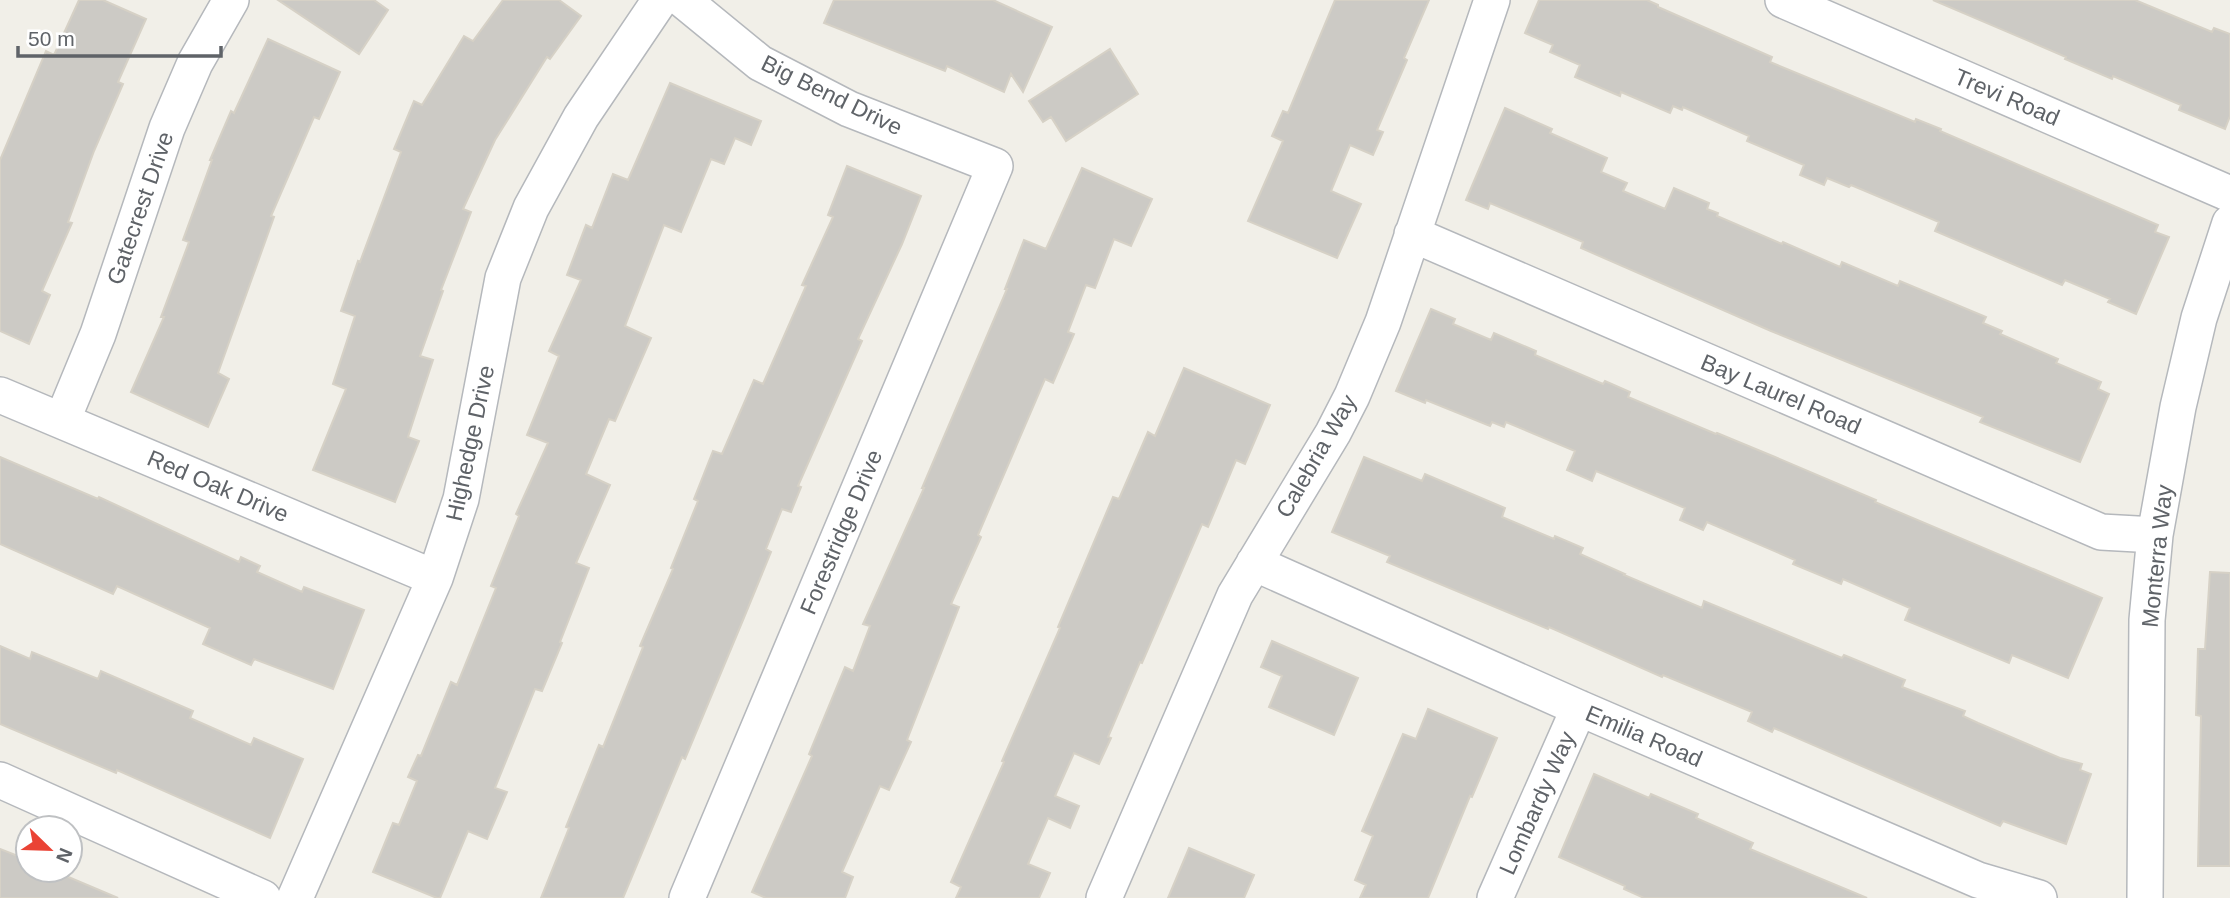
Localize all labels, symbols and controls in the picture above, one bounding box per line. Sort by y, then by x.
scale bar [18,14,220,58]
text: 50 m [28,27,75,50]
street label: Big Bend Drive [757,50,907,140]
street label: Trevi Road [1951,63,2063,131]
street label: Gatecrest Drive [102,128,178,288]
street label: Bay Laurel Road [1697,349,1865,439]
street label: Highedge Drive [441,363,499,523]
street label: Calebria Way [1270,390,1362,522]
street label: Red Oak Drive [144,445,292,527]
street label: Forestridge Drive [795,446,887,618]
street label: Monterra Way [2137,483,2177,629]
street label: Emilia Road [1582,700,1706,772]
street label: Lombardy Way [1494,727,1580,879]
north arrow [14,814,84,884]
text: N [52,845,77,866]

